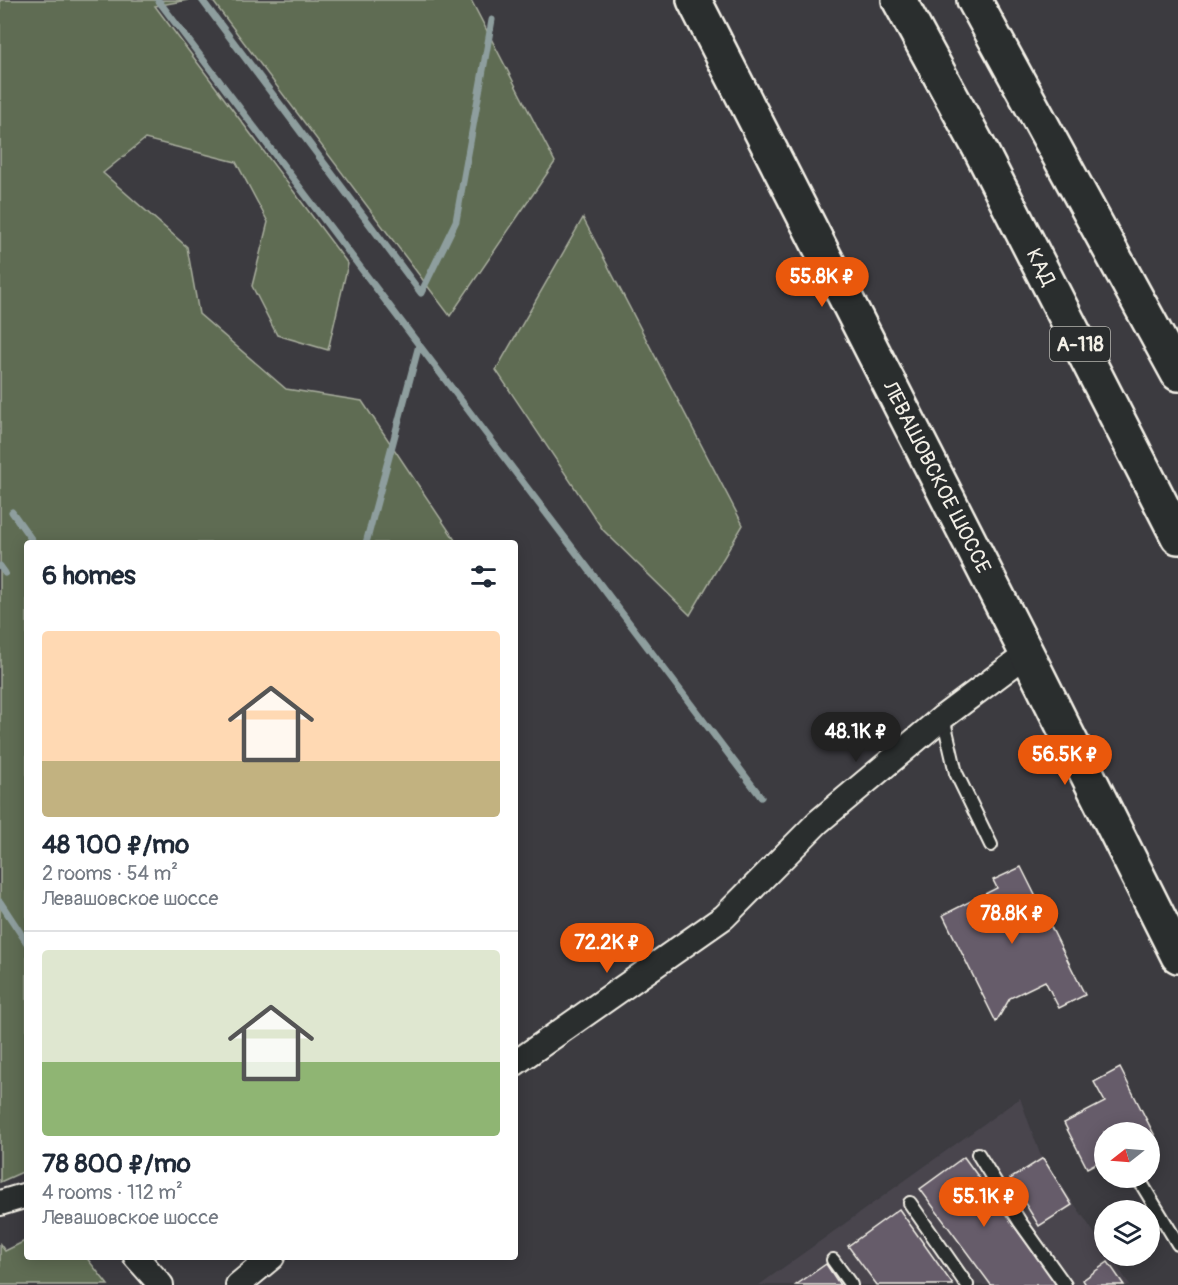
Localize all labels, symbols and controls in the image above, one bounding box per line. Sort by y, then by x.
street label: КАД [1020,244,1061,291]
pin: 55.8K ₽ [767,257,877,308]
text: 55.8K ₽ [790,264,854,289]
road number: А-118 [1050,327,1110,361]
street label: ЛЕВАШОВСКОЕ ШОССЕ [876,375,997,578]
text: 6 homes [42,560,136,592]
icon: filters [467,560,500,593]
icon: home [217,670,325,778]
pin: 48.1K ₽ [801,712,911,763]
text: 48.1K ₽ [825,719,887,744]
pin: 56.5K ₽ [1010,735,1120,786]
text: 56.5K ₽ [1032,742,1098,767]
text: 48 100 ₽/mo [42,829,189,861]
text: 2 rooms · 54 m² [42,861,178,886]
text: Левашовское шоссе [42,886,218,911]
pin: 78.8K ₽ [957,894,1067,945]
text: 78.8K ₽ [980,901,1044,926]
pin: 72.2K ₽ [552,923,662,974]
text: 72.2K ₽ [574,930,640,955]
icon: home [217,989,325,1097]
north arrow [1094,1122,1160,1188]
map controls [1094,1122,1160,1266]
text: 78 800 ₽/mo [42,1148,191,1180]
pin: 55.1K ₽ [929,1177,1039,1228]
text: 4 rooms · 112 m² [42,1180,183,1205]
text: 55.1K ₽ [953,1184,1015,1209]
button: layers [1094,1200,1160,1266]
text: Левашовское шоссе [42,1205,218,1230]

